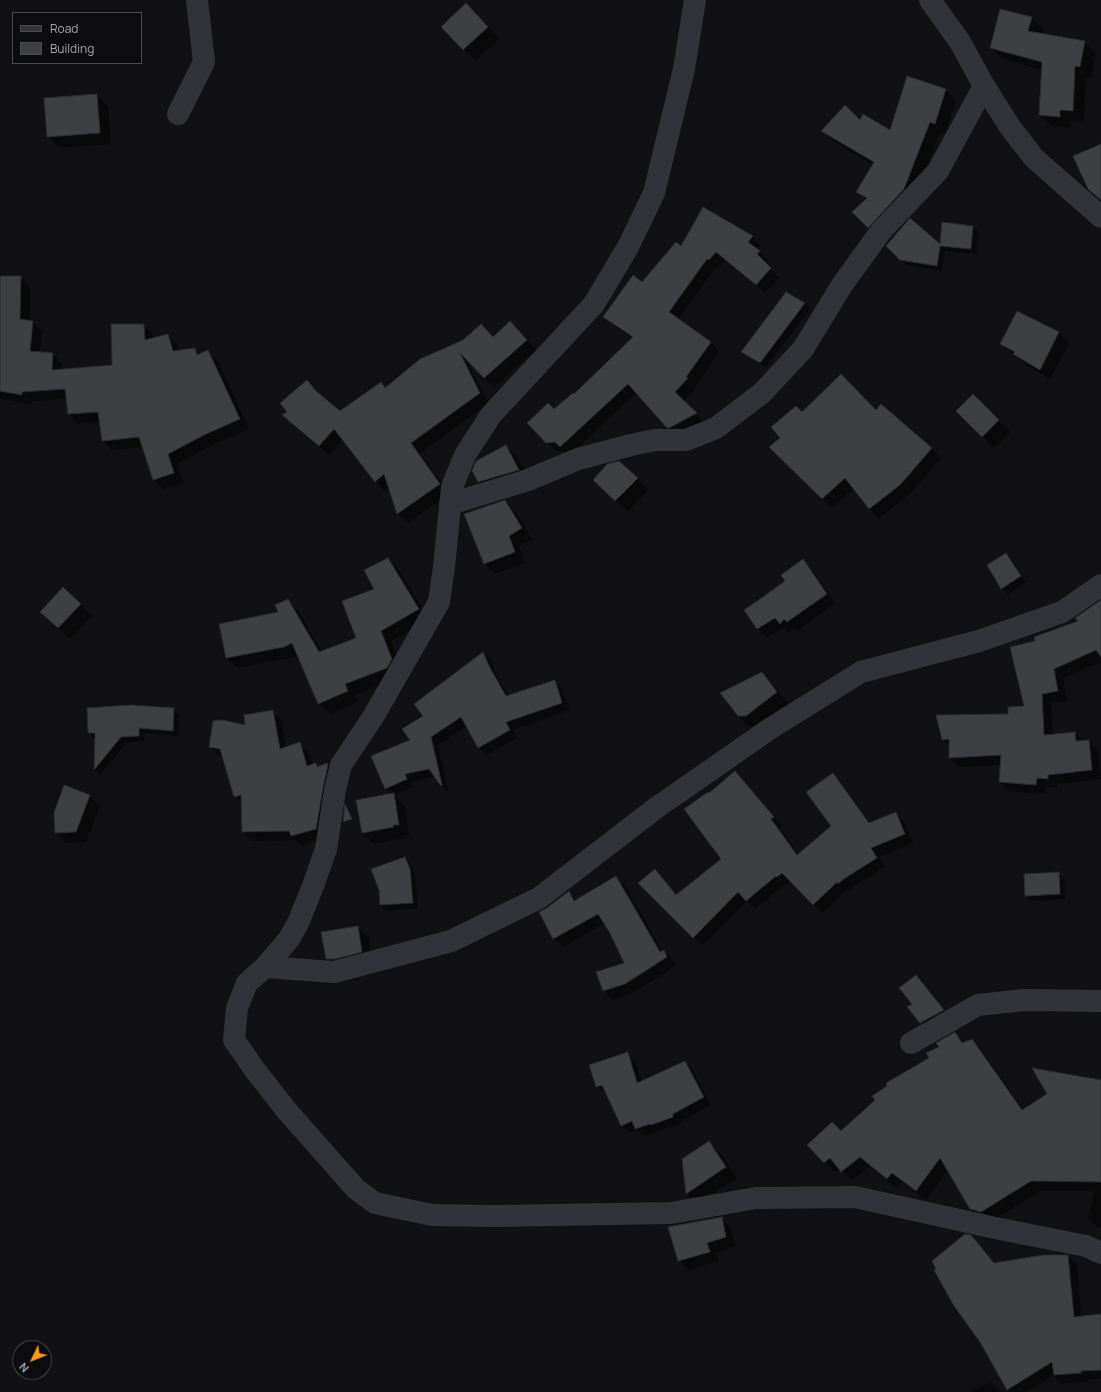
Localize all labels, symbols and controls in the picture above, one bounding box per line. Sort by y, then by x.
legend [12,12,142,64]
text: Road [50,20,78,37]
text: Building [50,40,94,57]
north arrow [12,1340,52,1380]
text: N [15,1360,32,1376]

